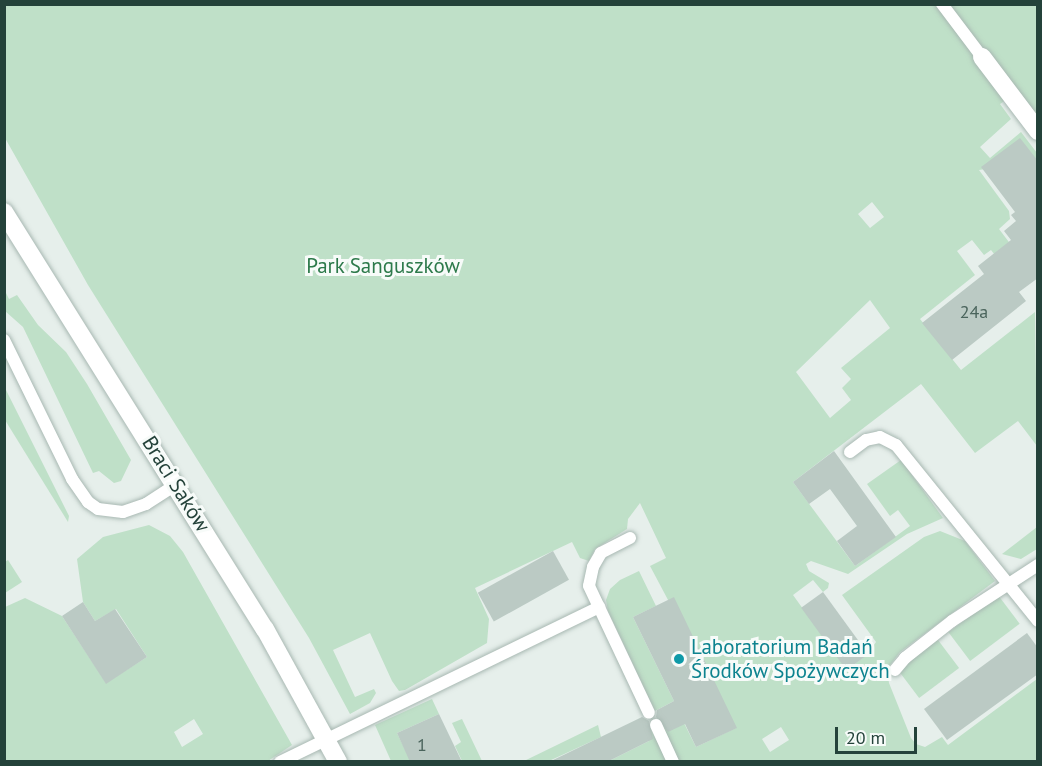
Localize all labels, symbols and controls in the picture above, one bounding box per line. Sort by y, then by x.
park label: Park Sanguszków [306,253,460,279]
house number: 24a [960,301,988,323]
street label: Braci Saków [137,431,215,537]
place label: Laboratorium Badań Środków Spożywczych [691,634,890,684]
marker: Laboratorium Badań Środków Spożywczych [672,652,686,666]
scale bar [838,715,920,753]
text: 20 m [846,726,885,749]
house number: 1 [417,734,427,756]

